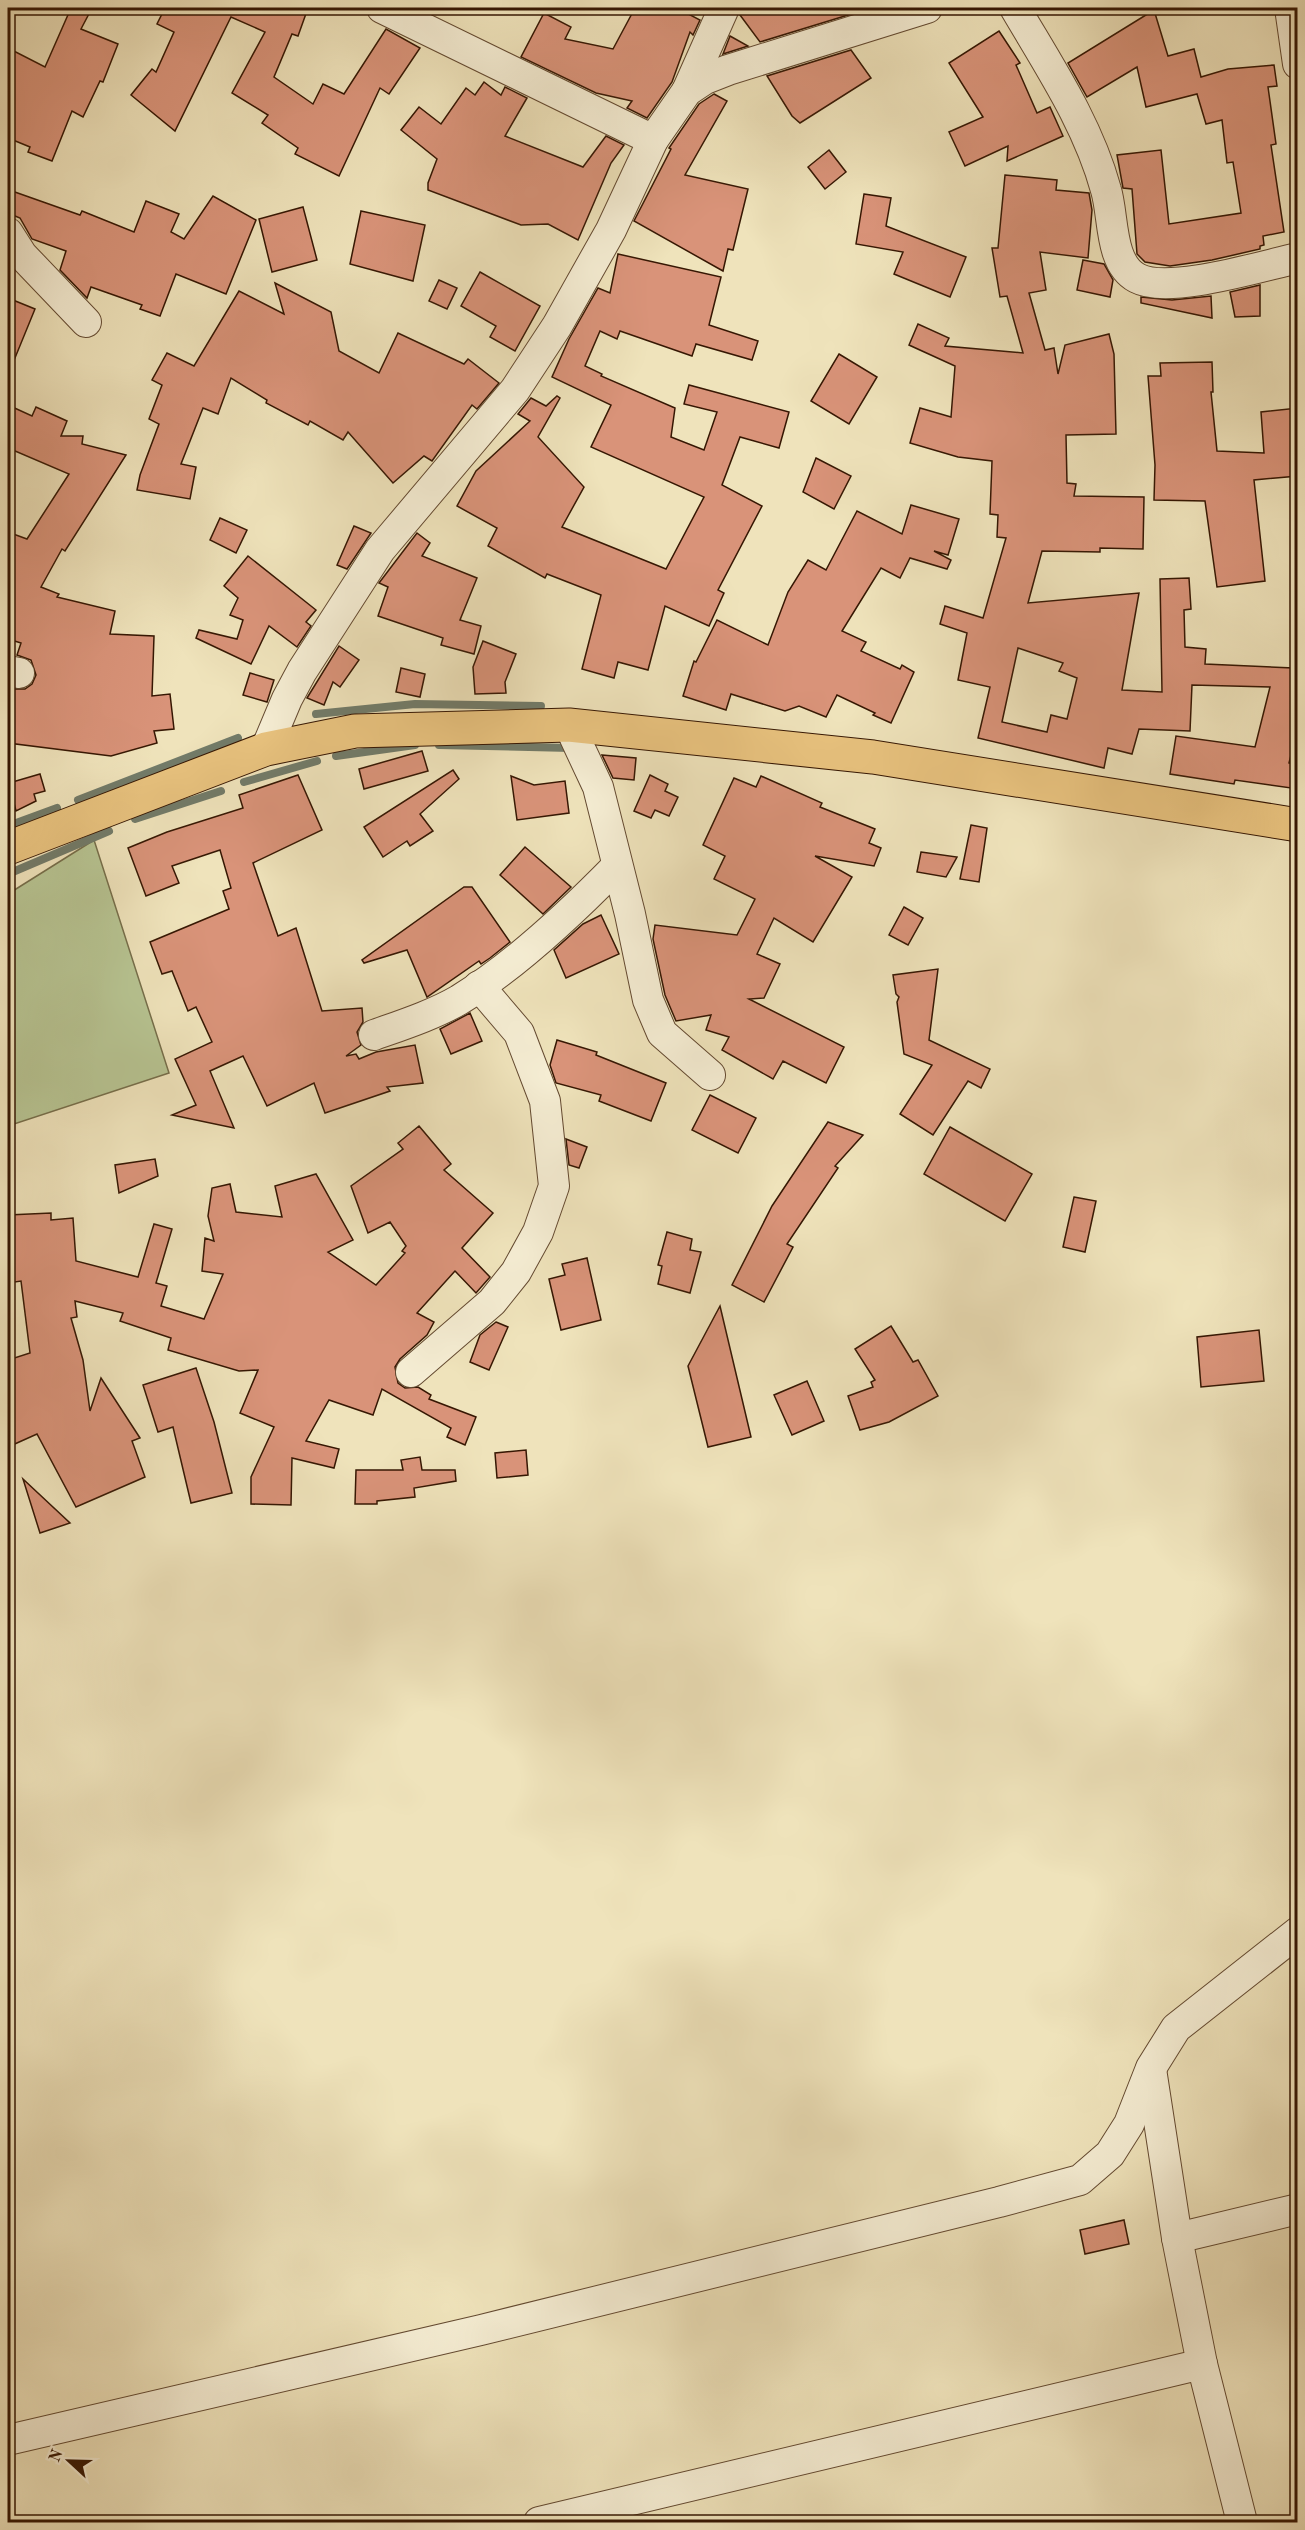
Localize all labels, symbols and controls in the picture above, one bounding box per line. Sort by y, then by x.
north arrow [39,2431,99,2491]
text: N [47,2447,67,2465]

